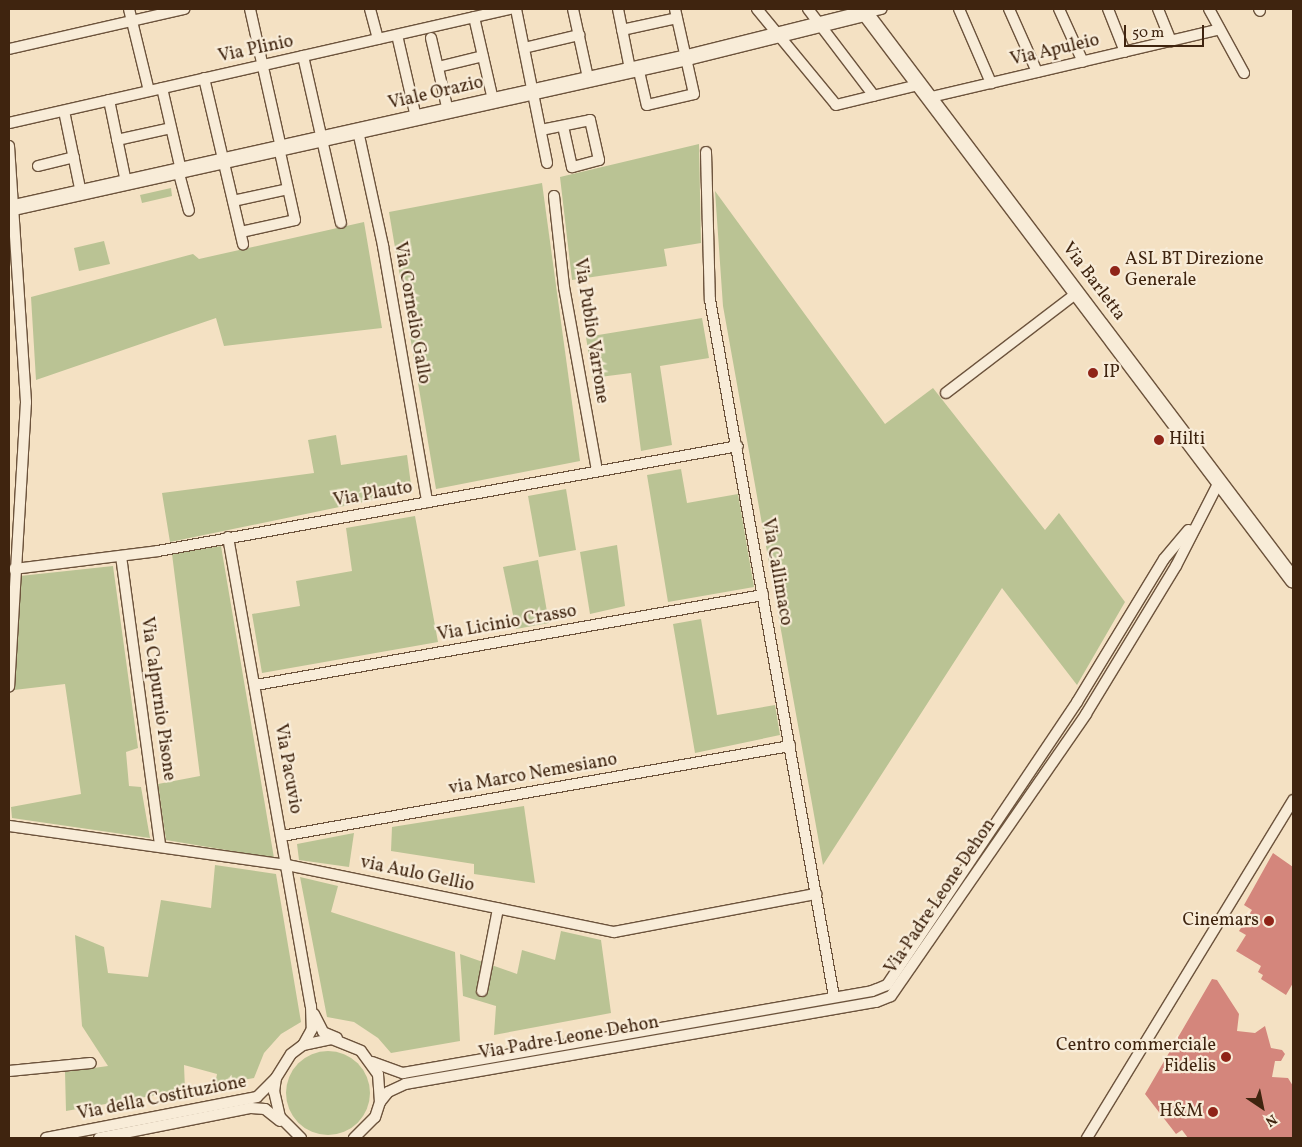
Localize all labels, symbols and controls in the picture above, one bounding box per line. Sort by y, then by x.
scale bar [1127,15,1207,47]
text: 50 m [1132,23,1164,44]
street label: Via Apuleio [1008,30,1102,72]
street label: Via Plinio [216,31,296,69]
street label: Viale Orazio [386,73,486,115]
street label: Via Barletta [1057,239,1129,325]
street label: Via Cornelio Gallo [388,240,434,386]
place label: ASL BT Direzione Generale [1125,250,1264,292]
street label: Via Publio Varrone [568,257,612,405]
marker: ASL BT Direzione Generale [1109,265,1121,277]
place label: IP [1103,362,1120,384]
marker: IP [1087,367,1099,379]
place label: Hilti [1169,429,1205,451]
marker: Hilti [1153,434,1165,446]
street label: Via Plauto [332,477,414,513]
street label: Via Callimaco [756,517,796,627]
street label: Via Licinio Crasso [436,601,578,647]
street label: Via Calpurnio Pisone [135,616,179,782]
street label: Via Pacuvio [268,722,306,816]
street label: via Marco Nemesiano [447,750,619,800]
street label: Via Padre Leone Dehon [881,815,1001,979]
street label: via Aulo Gellio [358,852,476,898]
place label: Cinemars [1182,910,1259,932]
marker: Cinemars [1263,915,1275,927]
street label: Via Padre Leone Dehon [477,1013,661,1065]
place label: Centro commerciale Fidelis [1056,1036,1216,1078]
marker: Centro commerciale Fidelis [1220,1051,1232,1063]
street label: Via della Costituzione [76,1072,248,1126]
north arrow [1237,1082,1287,1132]
place label: H&M [1159,1101,1203,1123]
marker: H&M [1207,1106,1219,1118]
text: N [1261,1109,1280,1131]

